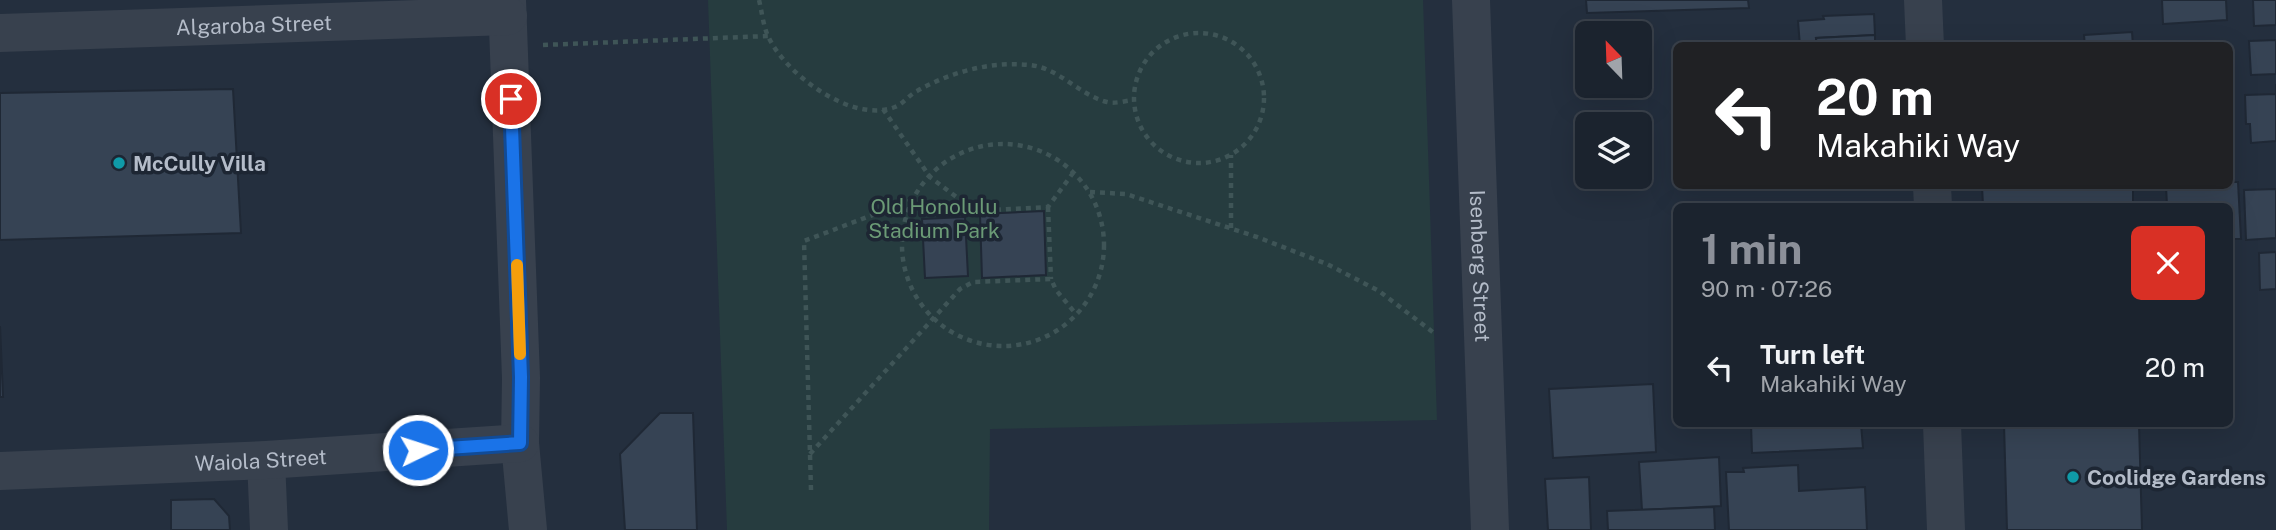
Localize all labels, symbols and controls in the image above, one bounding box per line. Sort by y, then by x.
street label: Algaroba Street [175,9,332,40]
north arrow [1575,21,1652,98]
map controls [1575,21,1652,189]
text: 20 m [1816,68,1934,126]
pin [481,69,541,129]
icon: left [1701,70,1792,161]
icon: arrive [492,80,530,118]
button: layers [1575,112,1652,189]
text: Makahiki Way [1816,127,2020,164]
place label: McCully Villa [133,151,266,176]
marker: McCully Villa [111,155,127,171]
street label: Isenberg Street [1465,189,1496,342]
park label: Old Honolulu Stadium Park [868,194,1000,243]
text: 1 min [1701,224,1802,273]
button: close [2131,226,2205,300]
text: 90 m · 07:26 [1701,275,1832,302]
text: Turn left [1760,339,1865,370]
icon: left [1701,349,1739,387]
text: 20 m [2145,352,2205,383]
text: Makahiki Way [1760,370,1907,397]
position arrow [381,413,455,487]
street label: Waiola Street [194,443,328,475]
place label: Coolidge Gardens [2087,465,2266,490]
marker: Coolidge Gardens [2065,469,2081,485]

